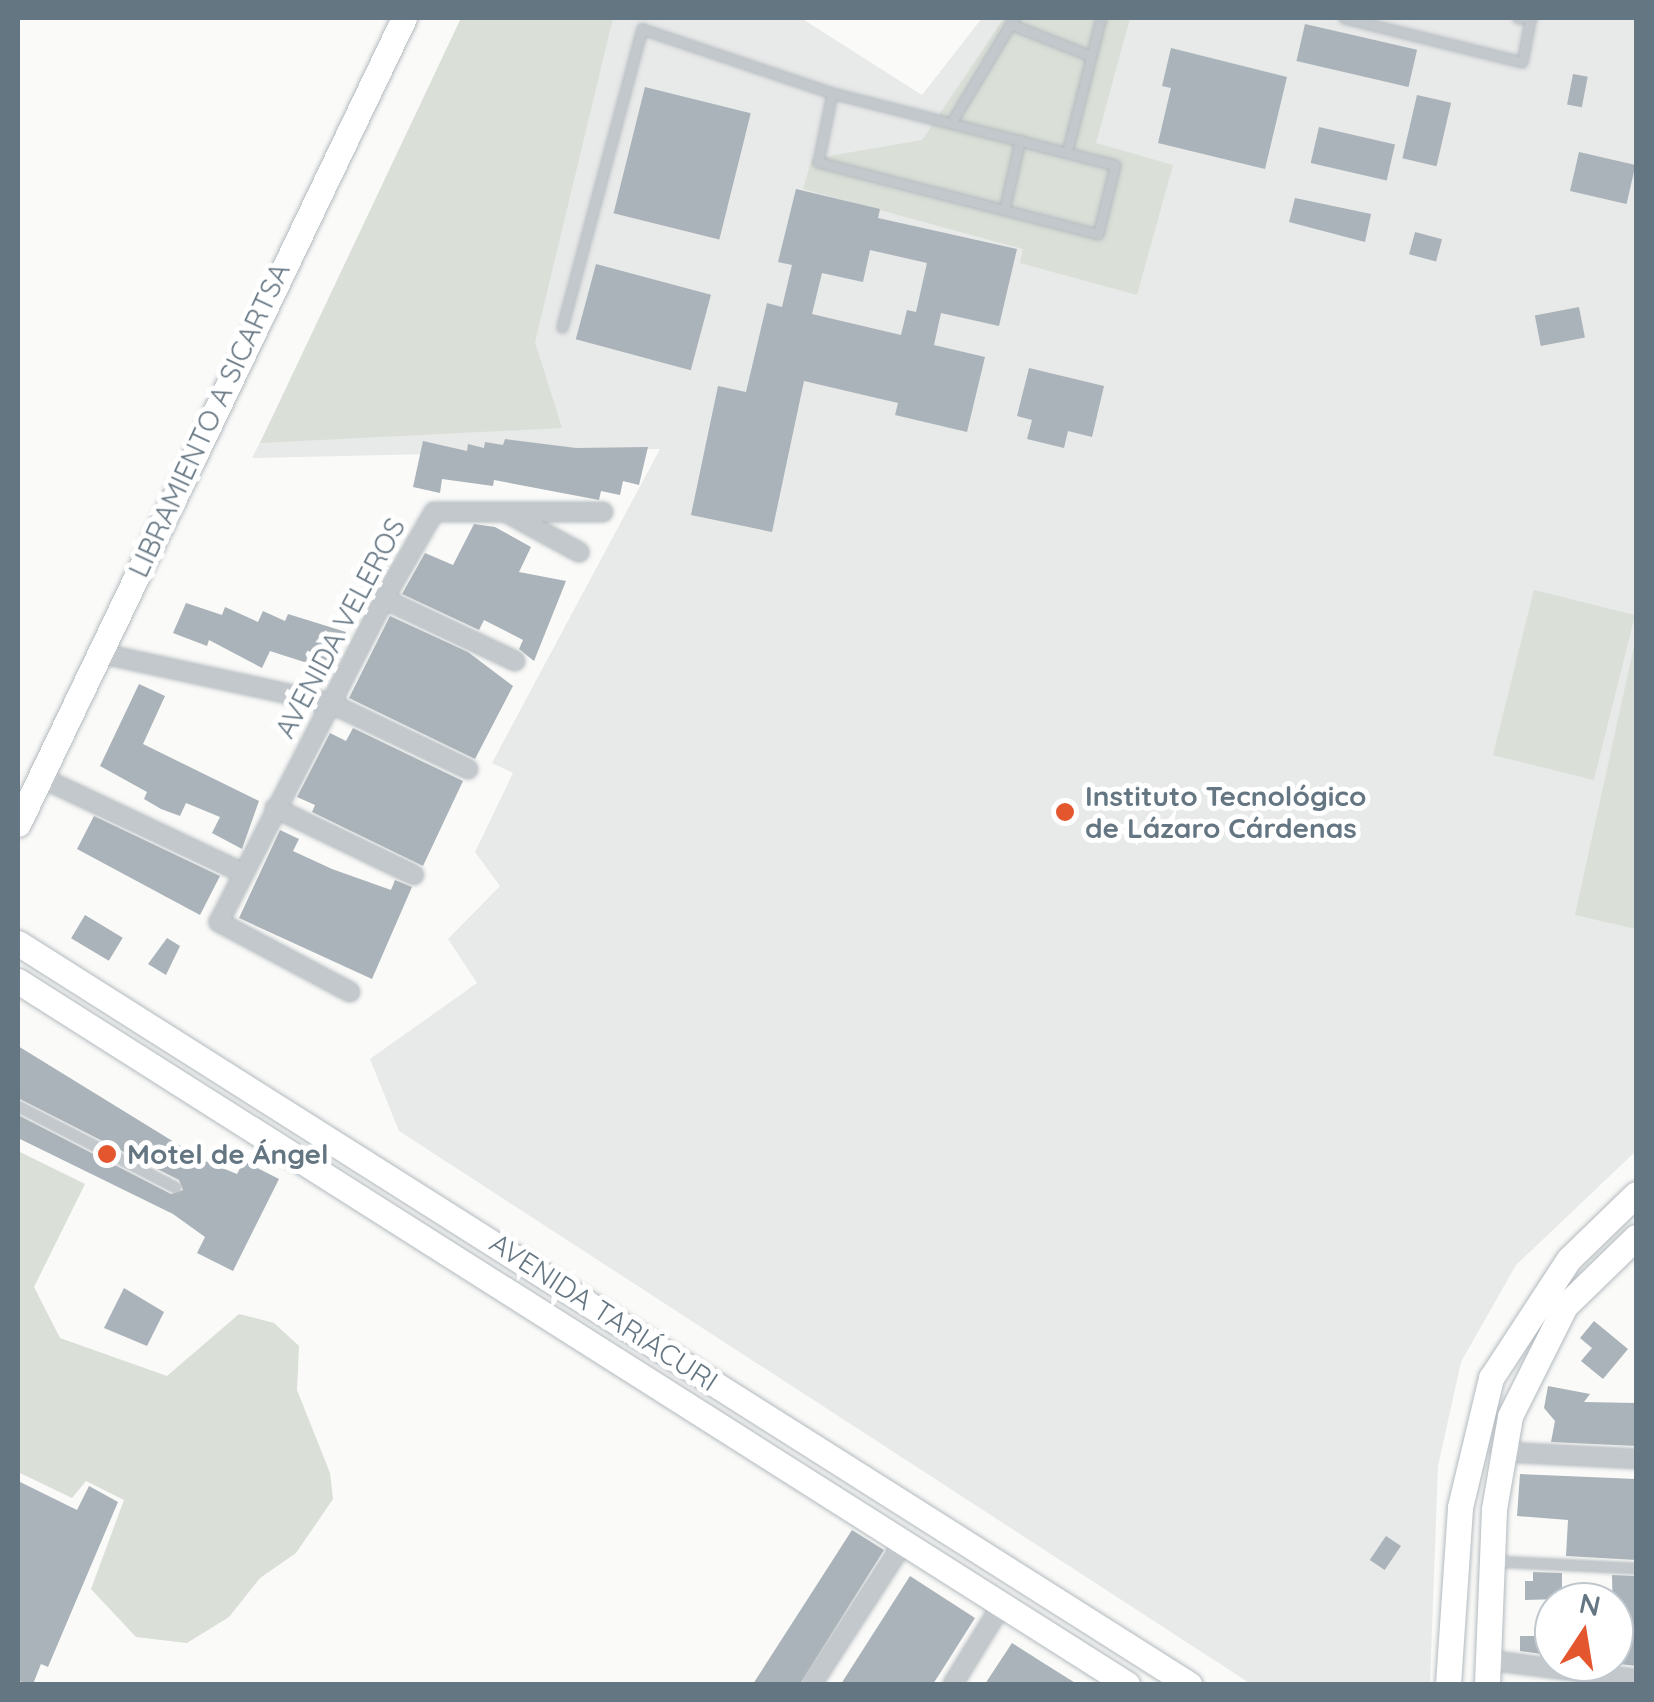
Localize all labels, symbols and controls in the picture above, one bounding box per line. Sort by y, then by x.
street label: LIBRAMIENTO A SICARTSA [121,258,297,582]
street label: AVENIDA VELEROS [268,512,412,744]
place label: Instituto Tecnológico de Lázaro Cárdenas [1085,779,1366,845]
marker: Instituto Tecnológico de Lázaro Cárdenas [1054,801,1076,823]
place label: Motel de Ángel [127,1137,329,1171]
marker: Motel de Ángel [96,1143,118,1165]
street label: AVENIDA TARIÁCURI [484,1226,724,1398]
north arrow [1534,1582,1634,1682]
text: N [1576,1585,1604,1623]

